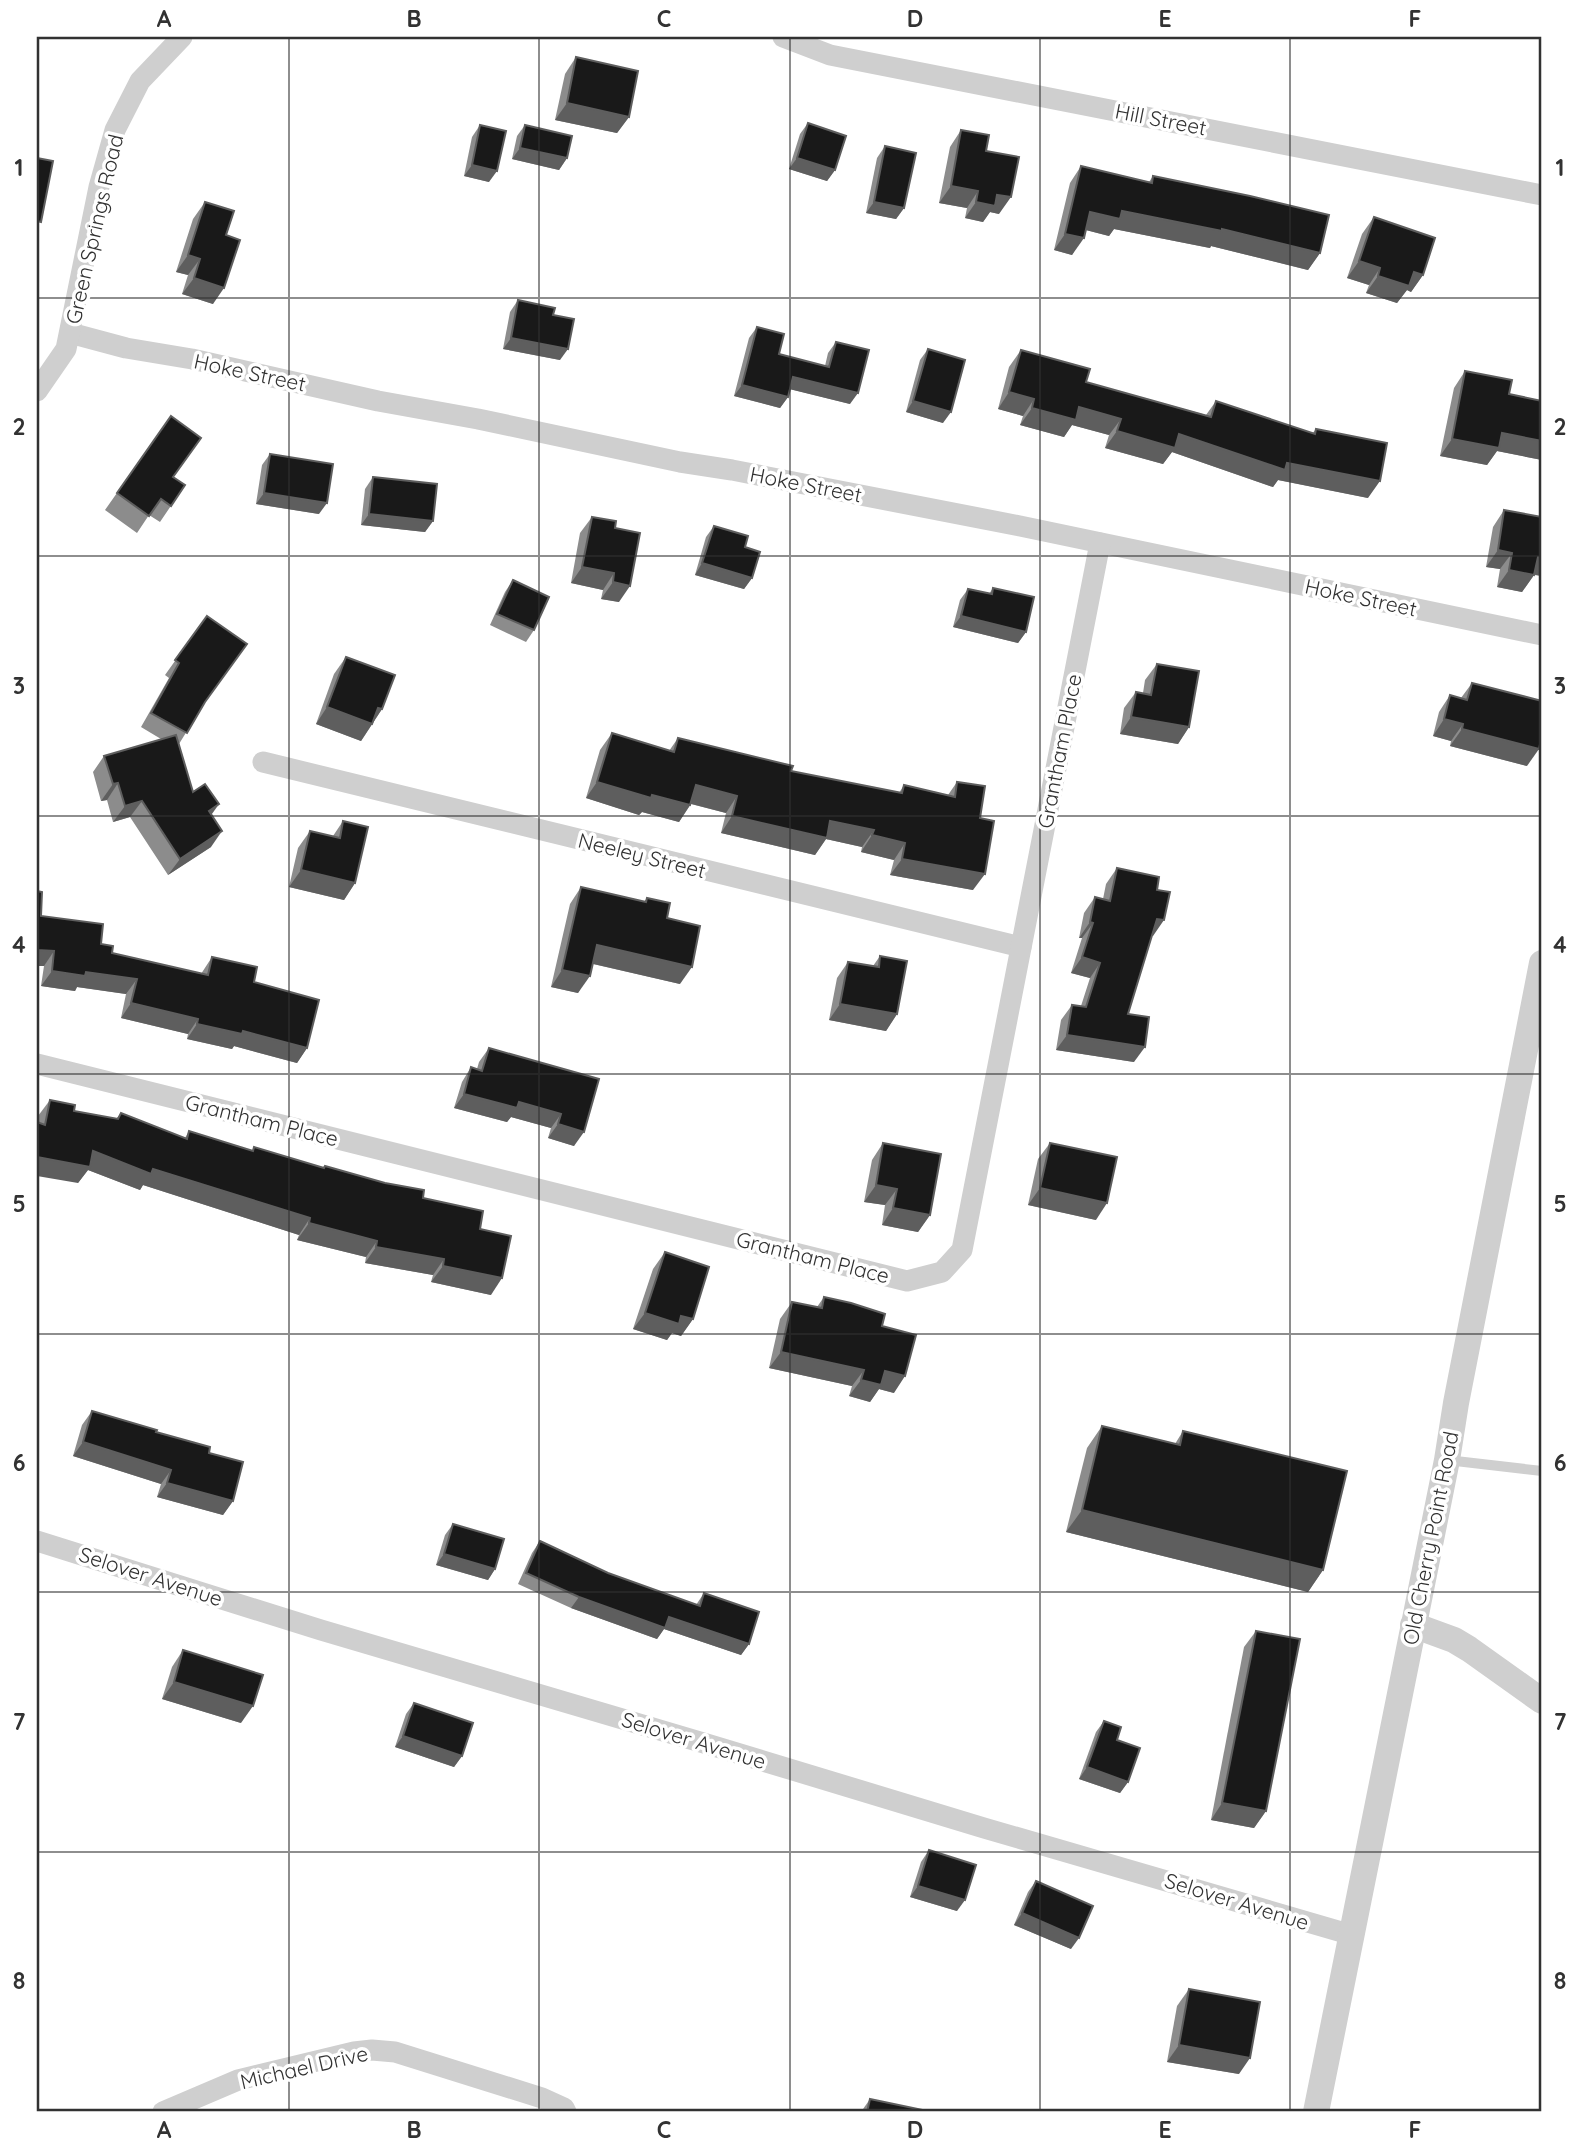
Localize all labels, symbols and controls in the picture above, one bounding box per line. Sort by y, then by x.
text: A [157,4,172,33]
text: B [406,4,422,33]
text: C [657,4,671,33]
text: D [907,4,923,33]
text: E [1158,4,1172,33]
text: F [1409,4,1421,33]
street label: Hill Street [1113,97,1209,141]
street label: Green Springs Road [60,132,128,326]
text: 1 [15,153,23,182]
text: 1 [1556,153,1564,182]
street label: Hoke Street [192,347,308,397]
text: 2 [12,412,26,441]
text: 2 [1553,412,1567,441]
street label: Hoke Street [748,460,864,508]
street label: Hoke Street [1303,572,1419,622]
text: 3 [13,671,25,700]
text: 3 [1554,671,1566,700]
street label: Grantham Place [1031,672,1087,830]
street label: Neeley Street [576,827,708,883]
text: 4 [12,930,26,959]
text: 4 [1553,930,1567,959]
street label: Grantham Place [183,1088,341,1152]
text: 5 [12,1189,26,1218]
text: 5 [1553,1189,1567,1218]
street label: Grantham Place [734,1225,892,1289]
street label: Old Cherry Point Road [1397,1429,1463,1647]
text: 6 [13,1448,25,1477]
text: 6 [1554,1448,1566,1477]
street label: Selover Avenue [76,1541,226,1611]
street label: Selover Avenue [619,1706,769,1774]
text: 7 [13,1707,26,1736]
text: 7 [1554,1707,1567,1736]
street label: Selover Avenue [1162,1867,1312,1935]
text: 8 [13,1966,25,1995]
text: 8 [1554,1966,1566,1995]
street label: Michael Drive [238,2040,370,2094]
text: A [157,2115,172,2144]
text: B [406,2115,422,2144]
text: C [657,2115,671,2144]
text: D [907,2115,923,2144]
text: E [1158,2115,1172,2144]
text: F [1409,2115,1421,2144]

